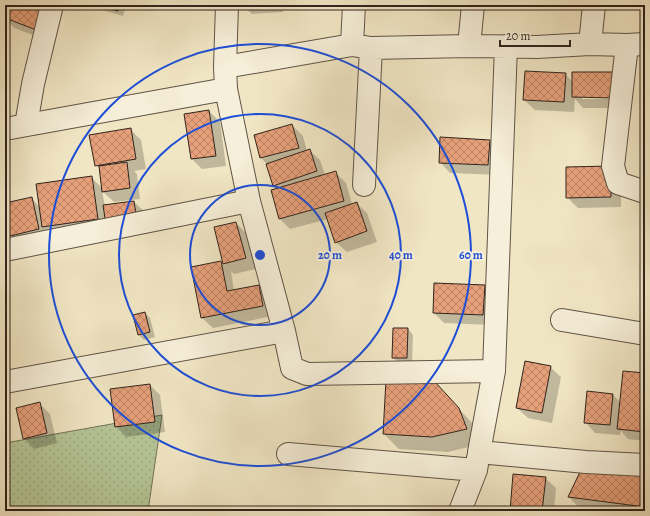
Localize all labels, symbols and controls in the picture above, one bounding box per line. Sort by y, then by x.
scale bar [500,22,570,48]
text: 20 m [506,28,530,44]
text: 20 m [318,247,342,263]
text: 40 m [389,247,413,263]
text: 60 m [459,247,483,263]
centre of rings [253,248,267,262]

